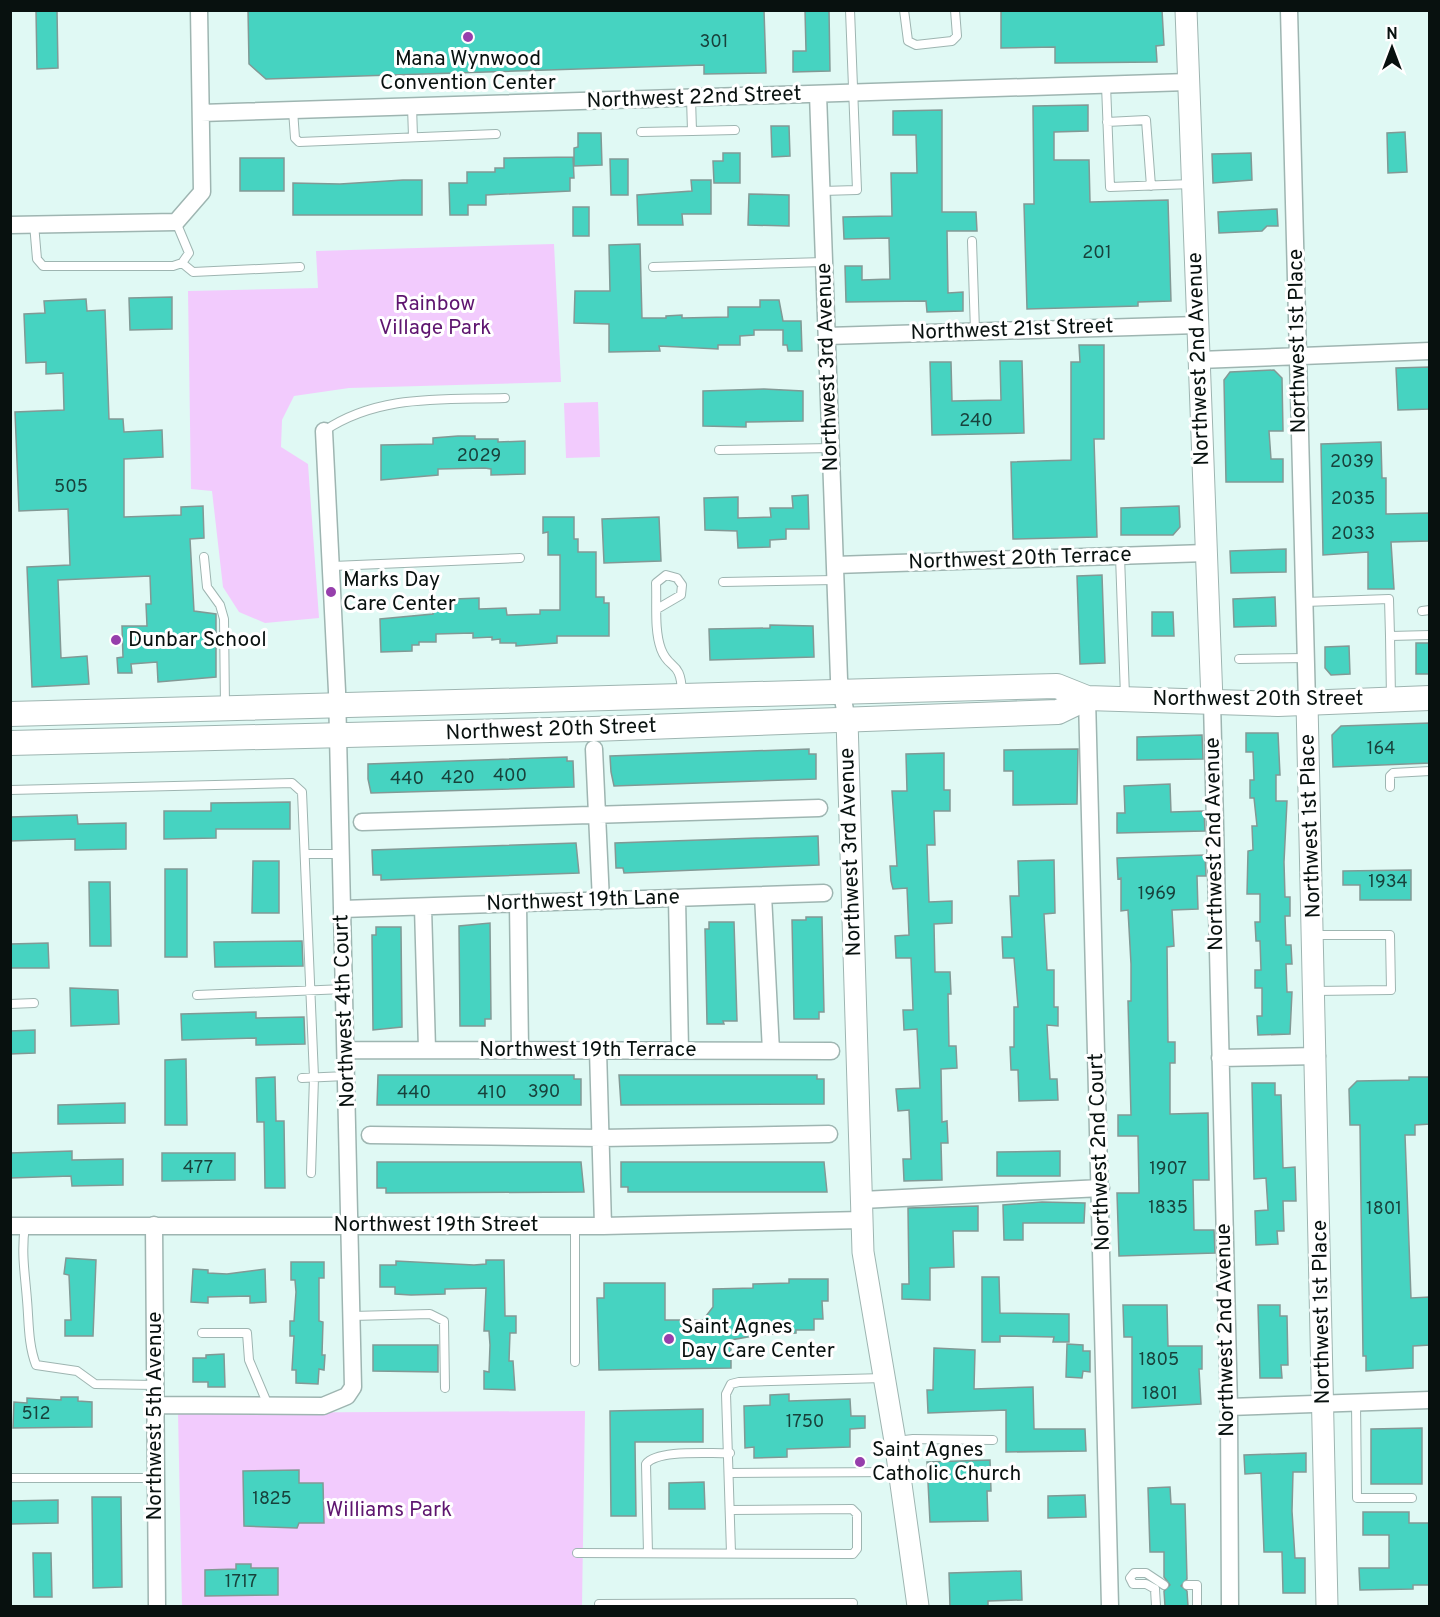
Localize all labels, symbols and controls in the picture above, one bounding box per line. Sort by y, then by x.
north arrow [1362,18,1422,78]
text: N [1386,25,1398,45]
marker: Mana Wynwood Convention Center [461,30,475,44]
house number: 301 [700,31,728,54]
place label: Mana Wynwood Convention Center [380,46,556,97]
street label: Northwest 22nd Street [586,81,802,115]
house number: 201 [1082,242,1112,265]
street label: Northwest 1st Place [1283,249,1313,433]
street label: Northwest 2nd Avenue [1182,252,1216,466]
street label: Northwest 3rd Avenue [811,262,845,472]
park label: Rainbow Village Park [379,291,491,342]
street label: Northwest 21st Street [910,313,1114,347]
house number: 240 [959,410,993,433]
house number: 2029 [457,445,501,468]
house number: 2039 [1330,451,1374,474]
house number: 505 [54,476,88,499]
house number: 2035 [1331,488,1375,511]
house number: 2033 [1331,523,1375,546]
street label: Northwest 20th Terrace [908,542,1132,576]
place label: Marks Day Care Center [343,567,456,618]
marker: Marks Day Care Center [324,585,338,599]
place label: Dunbar School [128,627,267,654]
marker: Dunbar School [109,633,123,647]
street label: Northwest 20th Street [1153,686,1363,713]
street label: Northwest 20th Street [445,713,657,747]
street label: Northwest 1st Place [1294,733,1328,919]
street label: Northwest 2nd Avenue [1200,737,1230,951]
house number: 164 [1367,738,1395,761]
street label: Northwest 3rd Avenue [834,747,868,957]
house number: 400 [493,765,527,788]
house number: 420 [441,767,475,790]
house number: 440 [390,768,424,791]
house number: 1934 [1368,871,1408,894]
house number: 1969 [1138,883,1176,906]
street label: Northwest 19th Lane [486,884,680,918]
street label: Northwest 4th Court [328,914,362,1108]
street label: Northwest 19th Terrace [479,1037,697,1064]
street label: Northwest 2nd Court [1083,1053,1117,1251]
house number: 390 [528,1081,560,1104]
house number: 440 [397,1082,431,1105]
house number: 410 [477,1082,507,1105]
house number: 477 [183,1157,213,1180]
house number: 1907 [1149,1158,1187,1181]
house number: 1835 [1148,1197,1188,1220]
house number: 1801 [1366,1198,1402,1221]
street label: Northwest 19th Street [333,1212,539,1239]
street label: Northwest 1st Place [1307,1220,1337,1404]
street label: Northwest 2nd Avenue [1211,1223,1241,1437]
street label: Northwest 5th Avenue [142,1311,169,1521]
place label: Saint Agnes Day Care Center [681,1314,835,1365]
marker: Saint Agnes Day Care Center [662,1332,676,1346]
house number: 1805 [1139,1349,1179,1372]
house number: 1801 [1142,1383,1178,1406]
house number: 512 [22,1403,50,1426]
house number: 1750 [786,1411,824,1434]
place label: Saint Agnes Catholic Church [872,1437,1021,1488]
marker: Saint Agnes Catholic Church [853,1455,867,1469]
house number: 1825 [252,1488,292,1511]
park label: Williams Park [326,1497,452,1524]
house number: 1717 [225,1571,257,1594]

